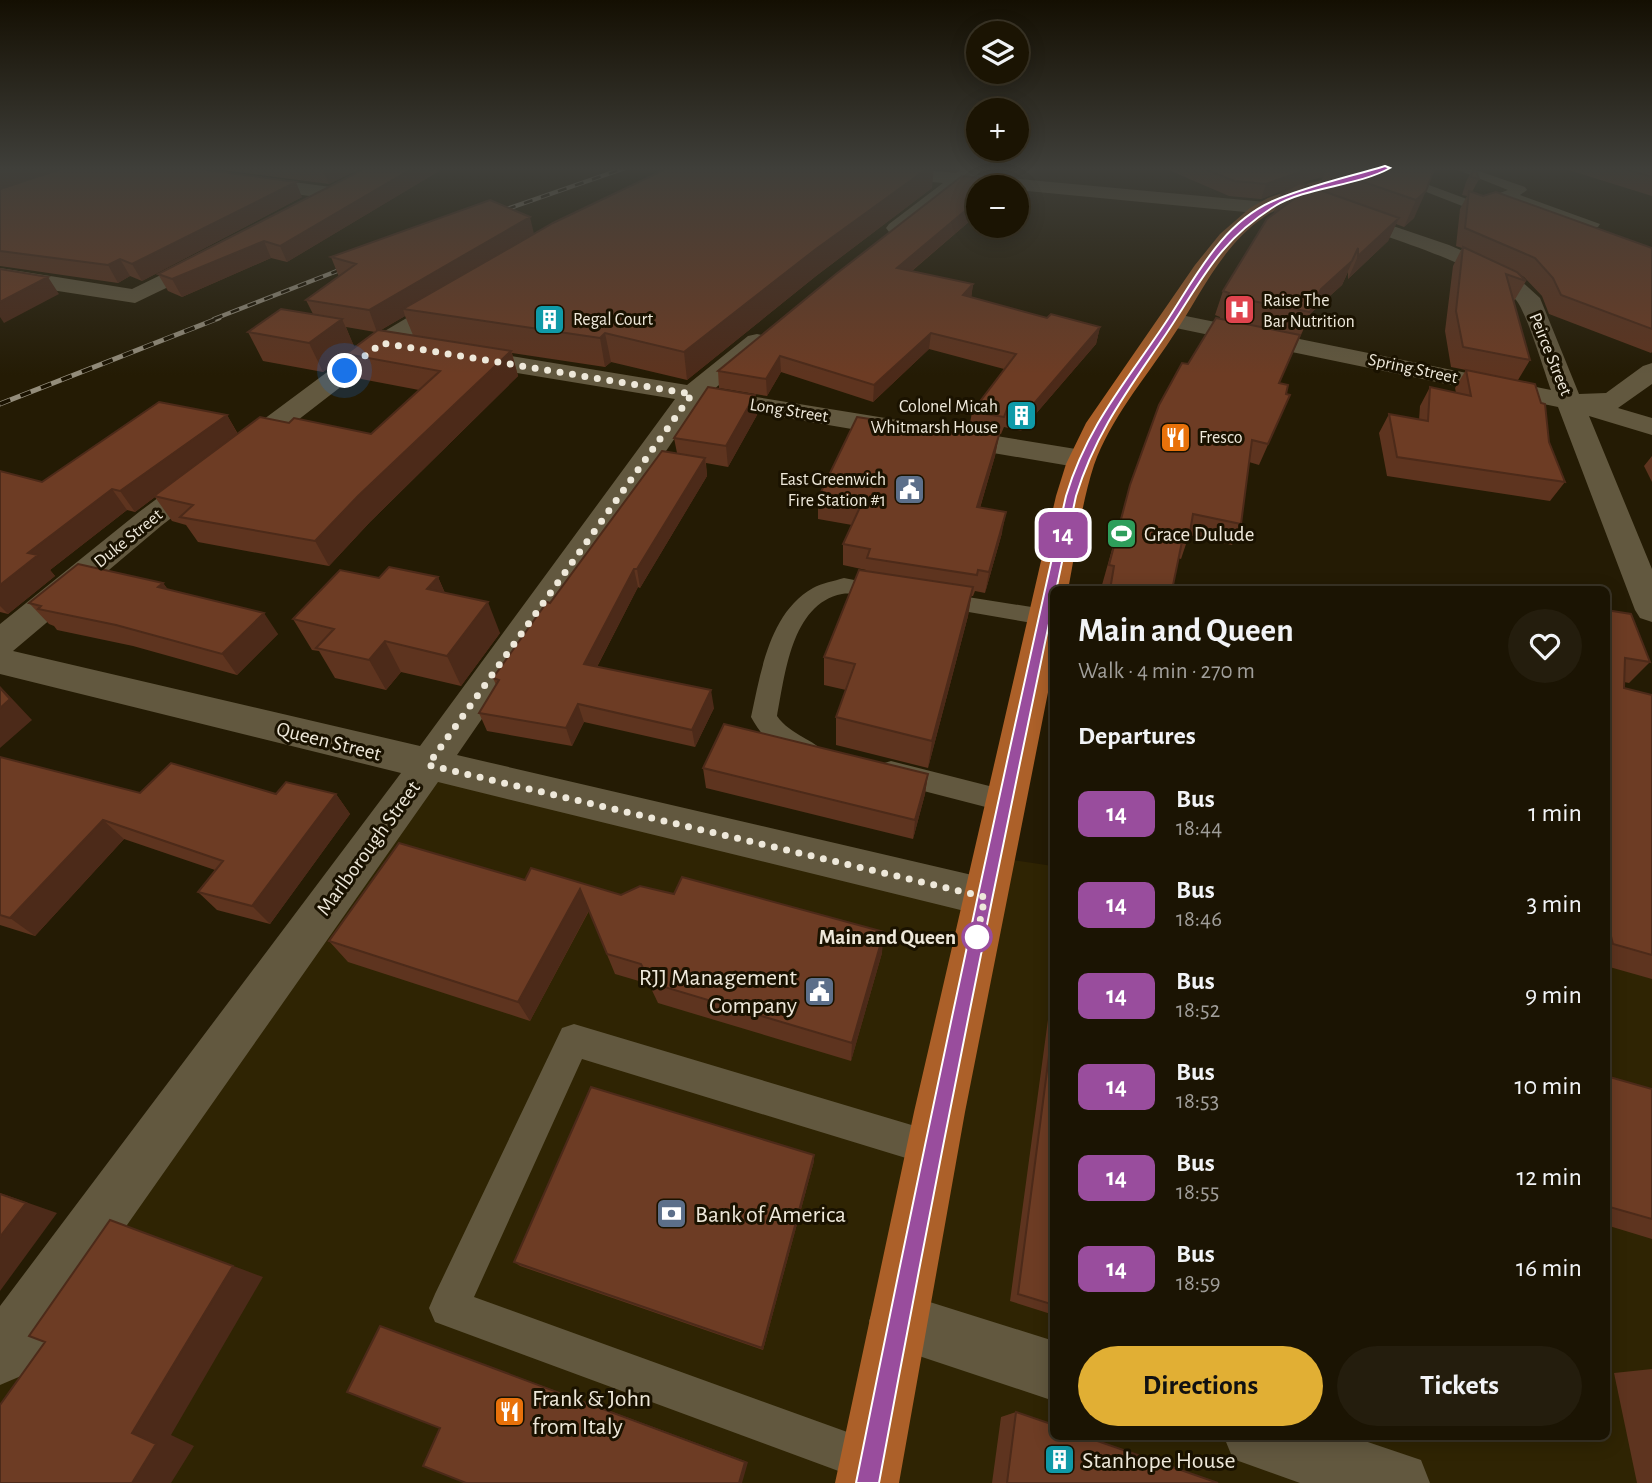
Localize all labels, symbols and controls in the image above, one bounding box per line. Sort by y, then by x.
map controls [966,21,1029,238]
button: layers [966,21,1029,84]
button: + [966,98,1029,161]
button: − [966,175,1029,238]
place label: Raise The Bar Nutrition [1263,292,1355,331]
hospital icon: Raise The Bar Nutrition [1223,293,1257,327]
building icon: Regal Court [533,302,567,336]
street label: Peirce Street [1525,310,1575,399]
place label: Regal Court [573,311,653,329]
street label: Spring Street [1366,351,1459,387]
your location [327,353,362,388]
street label: Long Street [748,396,830,426]
place label: Colonel Micah Whitmarsh House [870,398,998,437]
building icon: Colonel Micah Whitmarsh House [1004,399,1038,433]
restaurant icon: Fresco [1159,420,1193,454]
place label: Fresco [1199,429,1243,447]
place label: East Greenwich Fire Station #1 [779,471,886,510]
public building icon: East Greenwich Fire Station #1 [892,472,926,506]
street label: Duke Street [91,506,166,572]
line badge: 14 [1032,512,1094,558]
sports icon: Grace Dulude [1104,517,1138,551]
text: 14 [1053,523,1073,547]
place label: Grace Dulude [1144,524,1254,545]
button: heart [1508,609,1582,683]
text: Main and Queen [1078,615,1294,648]
text: Walk · 4 min · 270 m [1078,660,1255,683]
street label: Queen Street [274,718,384,765]
text: Departures [1078,723,1196,749]
street label: Marlborough Street [313,777,424,919]
text: Bus [1176,786,1215,812]
text: 1 min [1528,800,1582,826]
text: 14 [1106,802,1127,826]
text: 18:44 [1176,817,1222,840]
text: Bus [1176,877,1215,903]
text: 3 min [1526,891,1582,917]
text: 14 [1106,893,1127,917]
text: 18:46 [1176,908,1222,931]
marker: Main and Queen [962,922,992,952]
place label: Main and Queen [819,927,956,949]
place label: RJJ Management Company [639,966,797,1018]
text: Bus [1176,968,1215,994]
public building icon: RJJ Management Company [803,974,837,1008]
text: 9 min [1525,982,1582,1008]
text: 14 [1106,984,1127,1008]
text: 18:52 [1176,999,1220,1022]
text: Bus [1176,1059,1215,1085]
text: 10 min [1515,1073,1582,1099]
text: 14 [1106,1075,1127,1099]
text: 18:53 [1176,1090,1219,1113]
text: Bus [1176,1150,1215,1176]
text: 12 min [1516,1164,1582,1190]
text: 14 [1106,1166,1127,1190]
text: 18:55 [1176,1181,1219,1204]
bank icon: Bank of America [655,1197,689,1231]
place label: Bank of America [695,1203,846,1227]
text: Bus [1176,1241,1215,1267]
text: 16 min [1516,1255,1582,1281]
text: 14 [1106,1257,1127,1281]
text: 18:59 [1176,1272,1221,1295]
button: Directions [1078,1346,1323,1426]
button: Tickets [1337,1346,1582,1426]
place label: Frank & John from Italy [532,1387,651,1439]
restaurant icon: Frank & John from Italy [492,1395,526,1429]
building icon: Stanhope House [1042,1443,1076,1477]
place label: Stanhope House [1082,1449,1236,1473]

